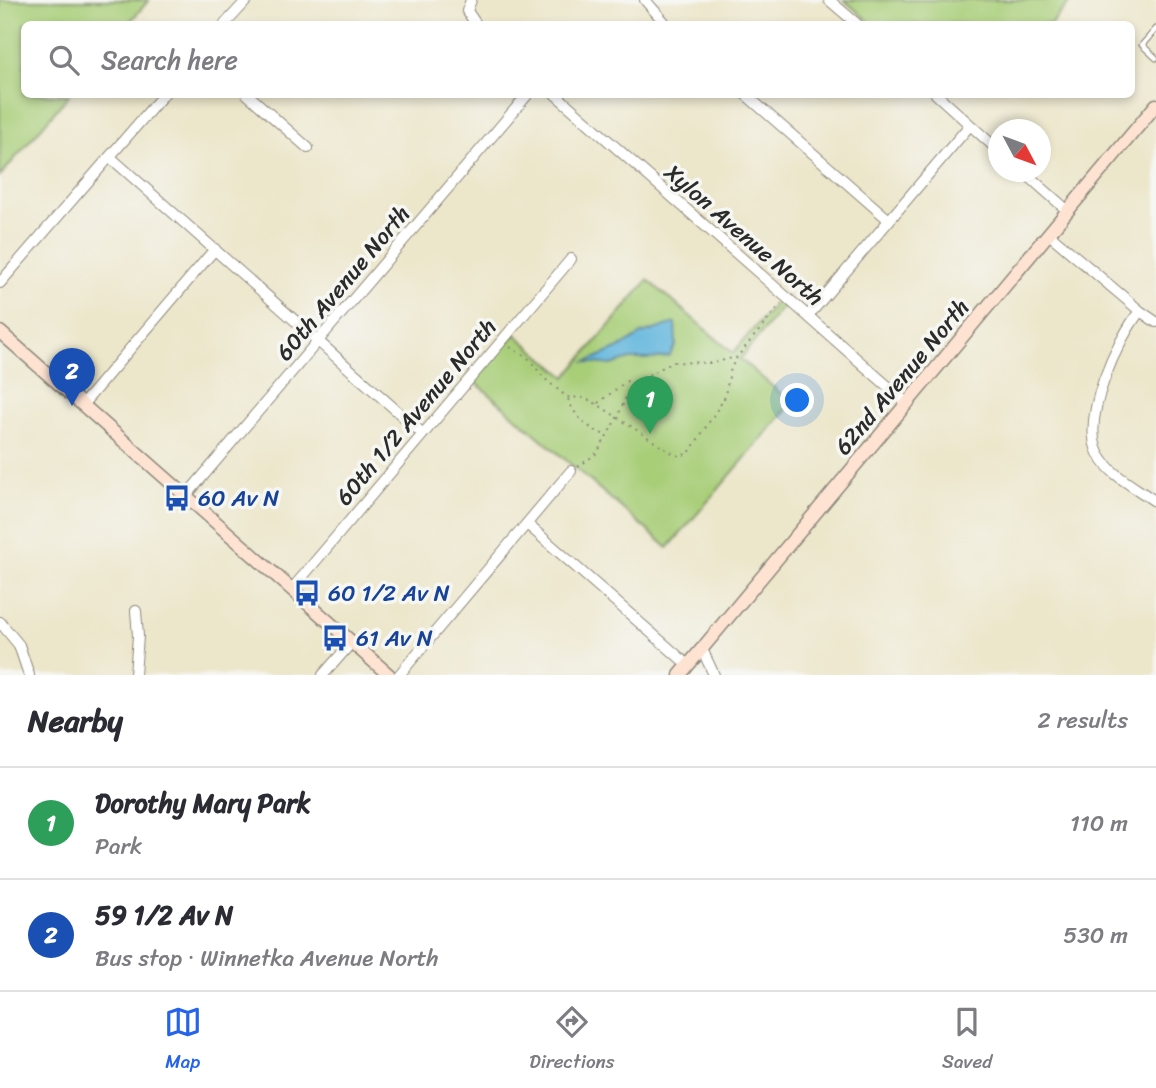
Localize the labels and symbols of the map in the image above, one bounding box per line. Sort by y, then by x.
north arrow [988,119,1051,182]
street label: Xylon Avenue North [654,153,833,316]
street label: 60th Avenue North [265,196,421,370]
street label: 62nd Avenue North [824,289,980,465]
street label: 60th 1/2 Avenue North [325,309,507,515]
pin: 2 [49,348,95,406]
pin: 1 [627,376,673,434]
your location [780,383,814,417]
place label: 60 Av N [198,478,279,519]
bus stop icon: 60 Av N [162,483,192,513]
place label: 60 1/2 Av N [328,573,450,614]
bus stop icon: 60 1/2 Av N [292,578,322,608]
place label: 61 Av N [356,618,433,659]
bus stop icon: 61 Av N [320,623,350,653]

